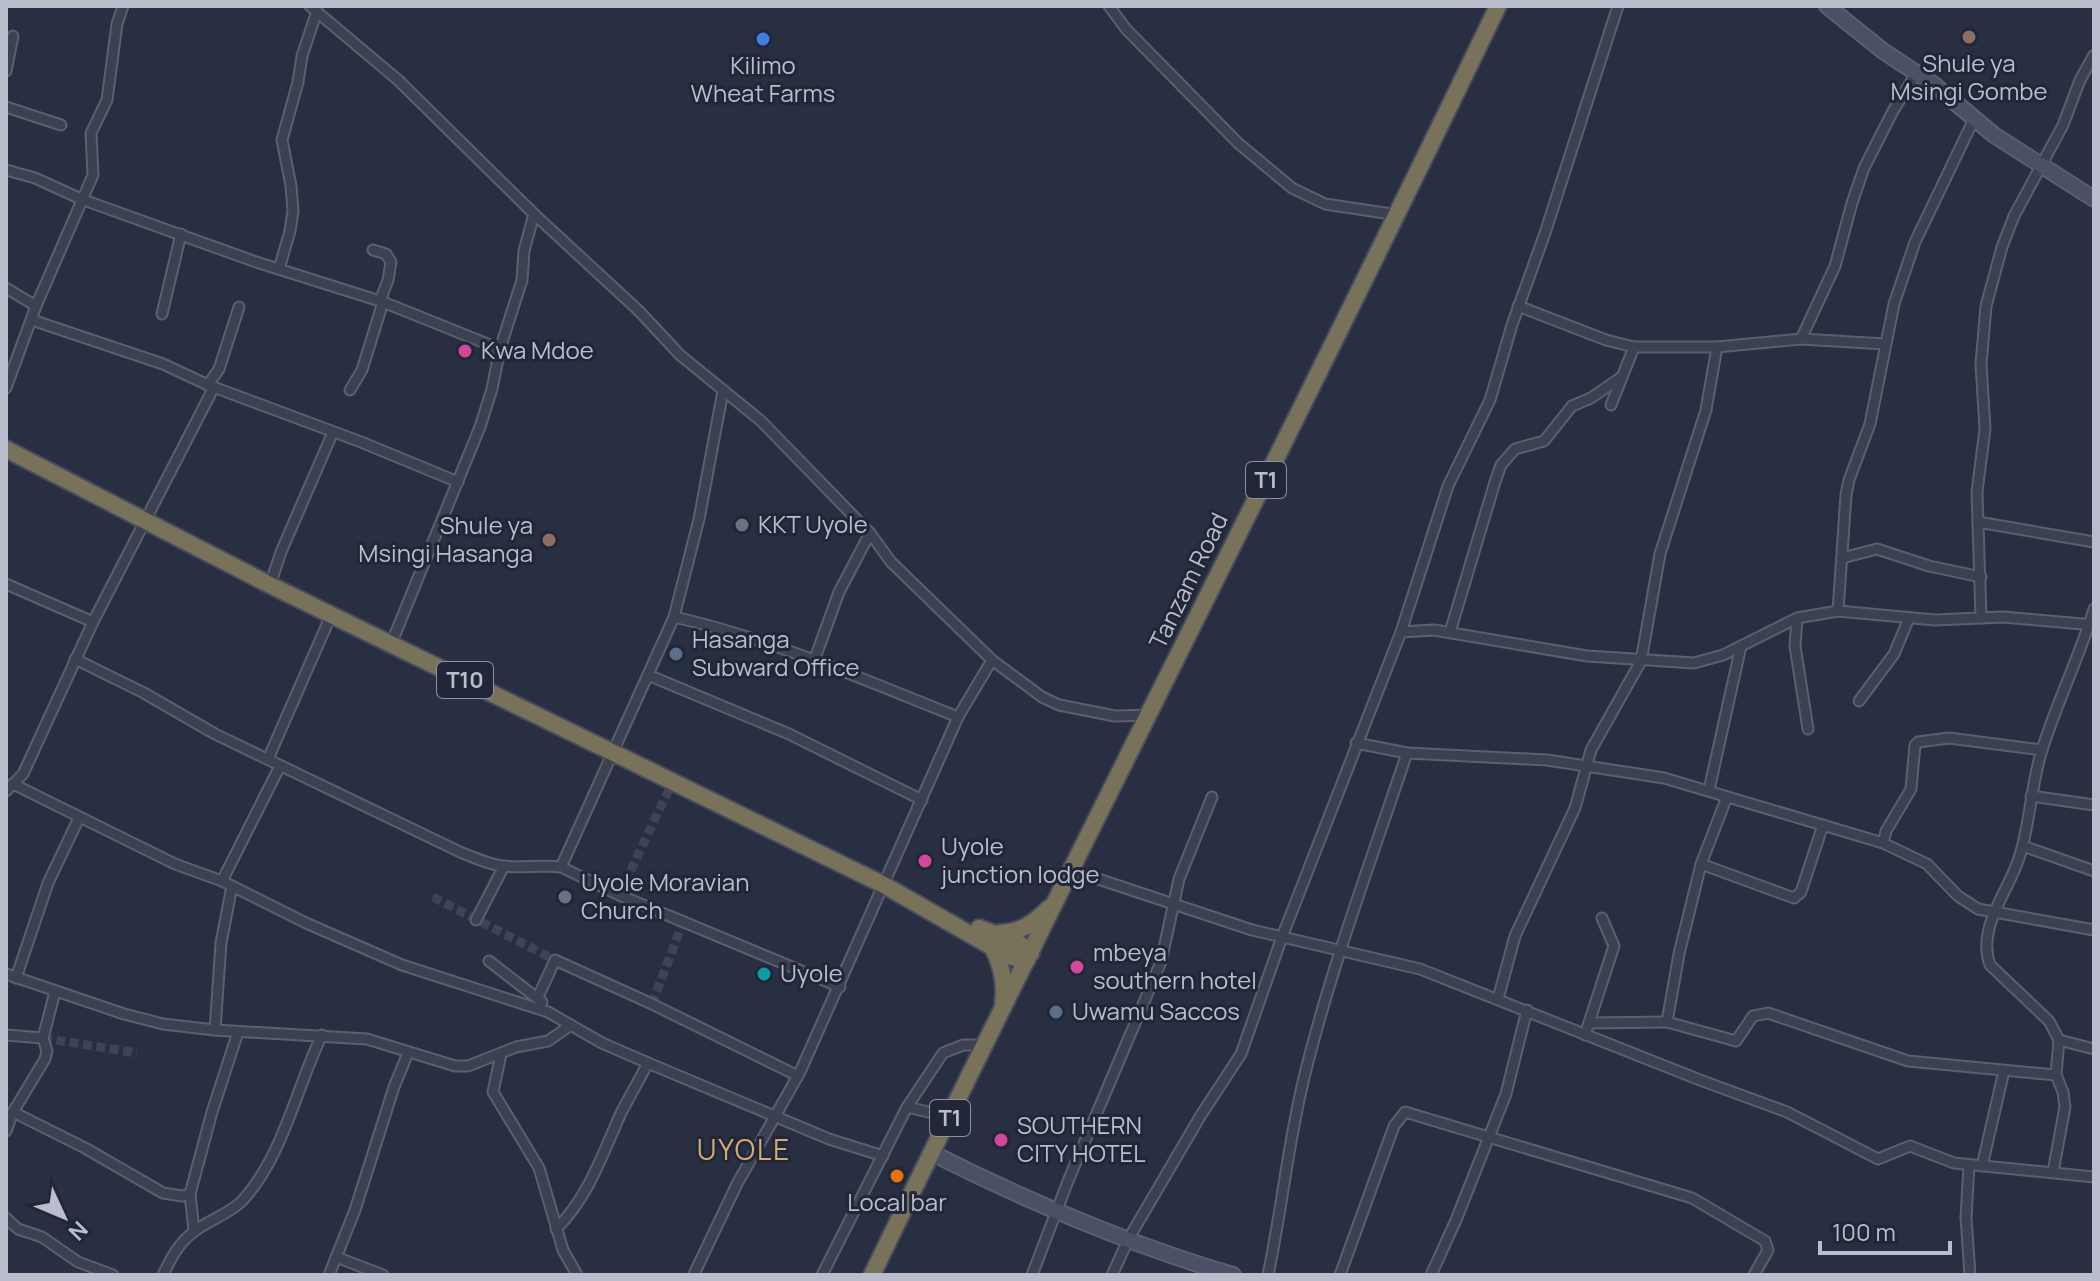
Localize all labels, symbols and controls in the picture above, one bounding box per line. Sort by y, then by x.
marker: Shule ya Msingi Gombe [1960,28,1978,46]
marker: Kilimo Wheat Farms [754,30,772,48]
place label: Shule ya Msingi Gombe [1891,46,2047,107]
place label: Kilimo Wheat Farms [691,48,835,109]
place label: Kwa Mdoe [481,333,594,366]
marker: Kwa Mdoe [456,342,474,360]
road number: T1 [1246,462,1286,498]
place label: KKT Uyole [758,507,868,540]
street label: Tanzam Road [1140,507,1235,654]
place label: Shule ya Msingi Hasanga [358,508,533,569]
marker: KKT Uyole [733,516,751,534]
marker: Shule ya Msingi Hasanga [540,531,558,549]
place label: Hasanga Subward Office [692,622,859,683]
marker: Hasanga Subward Office [667,645,685,663]
road number: T10 [437,662,493,698]
place label: Uyole junction lodge [940,829,1099,890]
marker: Uyole junction lodge [916,852,934,870]
place label: Uyole Moravian Church [581,865,749,926]
marker: Uyole Moravian Church [556,888,574,906]
place label: mbeya southern hotel [1093,935,1257,996]
place label: Uyole [780,956,843,989]
marker: mbeya southern hotel [1068,958,1086,976]
marker: Uyole [755,965,773,983]
place label: Uwamu Saccos [1072,994,1240,1027]
marker: Uwamu Saccos [1047,1003,1065,1021]
road number: T1 [930,1100,970,1136]
place label: SOUTHERN CITY HOTEL [1017,1108,1146,1169]
district label: UYOLE [697,1130,791,1168]
marker: SOUTHERN CITY HOTEL [992,1131,1010,1149]
marker: Local bar [888,1167,906,1185]
north arrow [24,1177,104,1257]
place label: Local bar [847,1185,947,1218]
scale bar [1820,1205,1950,1255]
text: N [62,1215,95,1247]
text: 100 m [1832,1215,1896,1248]

